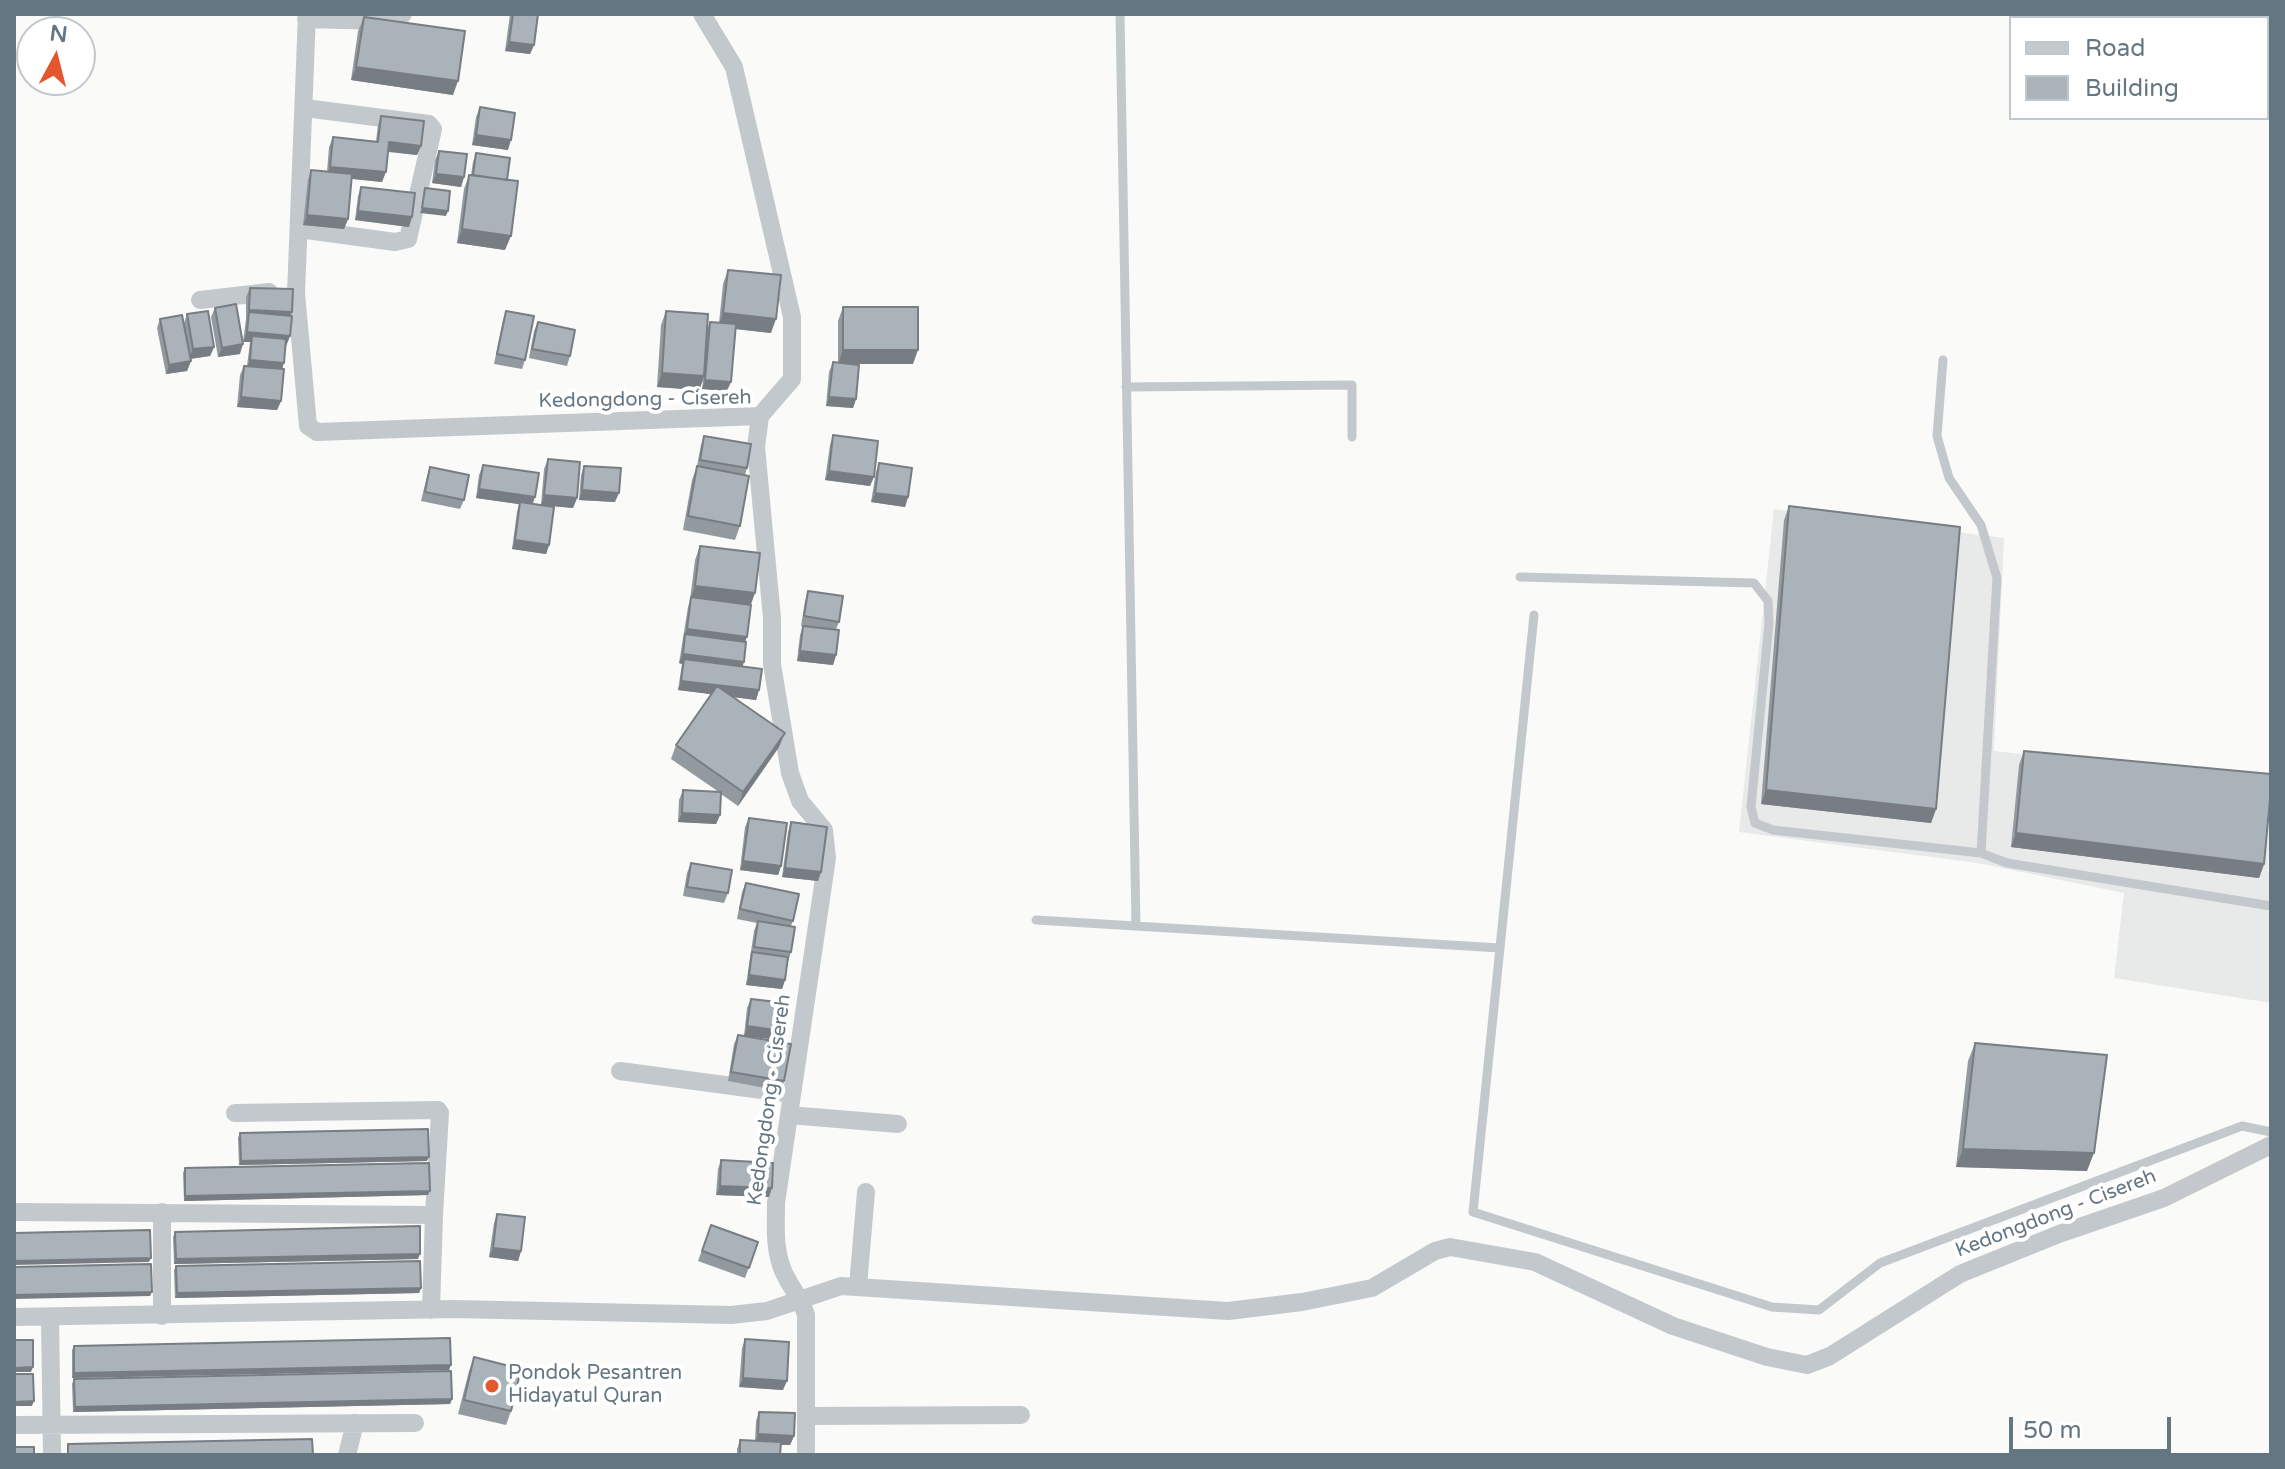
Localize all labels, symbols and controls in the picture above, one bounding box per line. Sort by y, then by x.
north arrow [16,16,96,96]
legend [2009,16,2269,120]
text: N [48,20,69,48]
text: Road [2085,34,2145,63]
text: Building [2085,74,2179,103]
street label: Kedongdong - Cisereh [538,386,752,414]
street label: Kedongdong - Cisereh [743,993,797,1207]
street label: Kedongdong - Cisereh [1952,1165,2160,1263]
place label: Pondok Pesantren Hidayatul Quran [508,1362,682,1409]
marker: Pondok Pesantren Hidayatul Quran [483,1377,501,1395]
scale bar [2013,1401,2175,1451]
text: 50 m [2023,1416,2081,1445]

